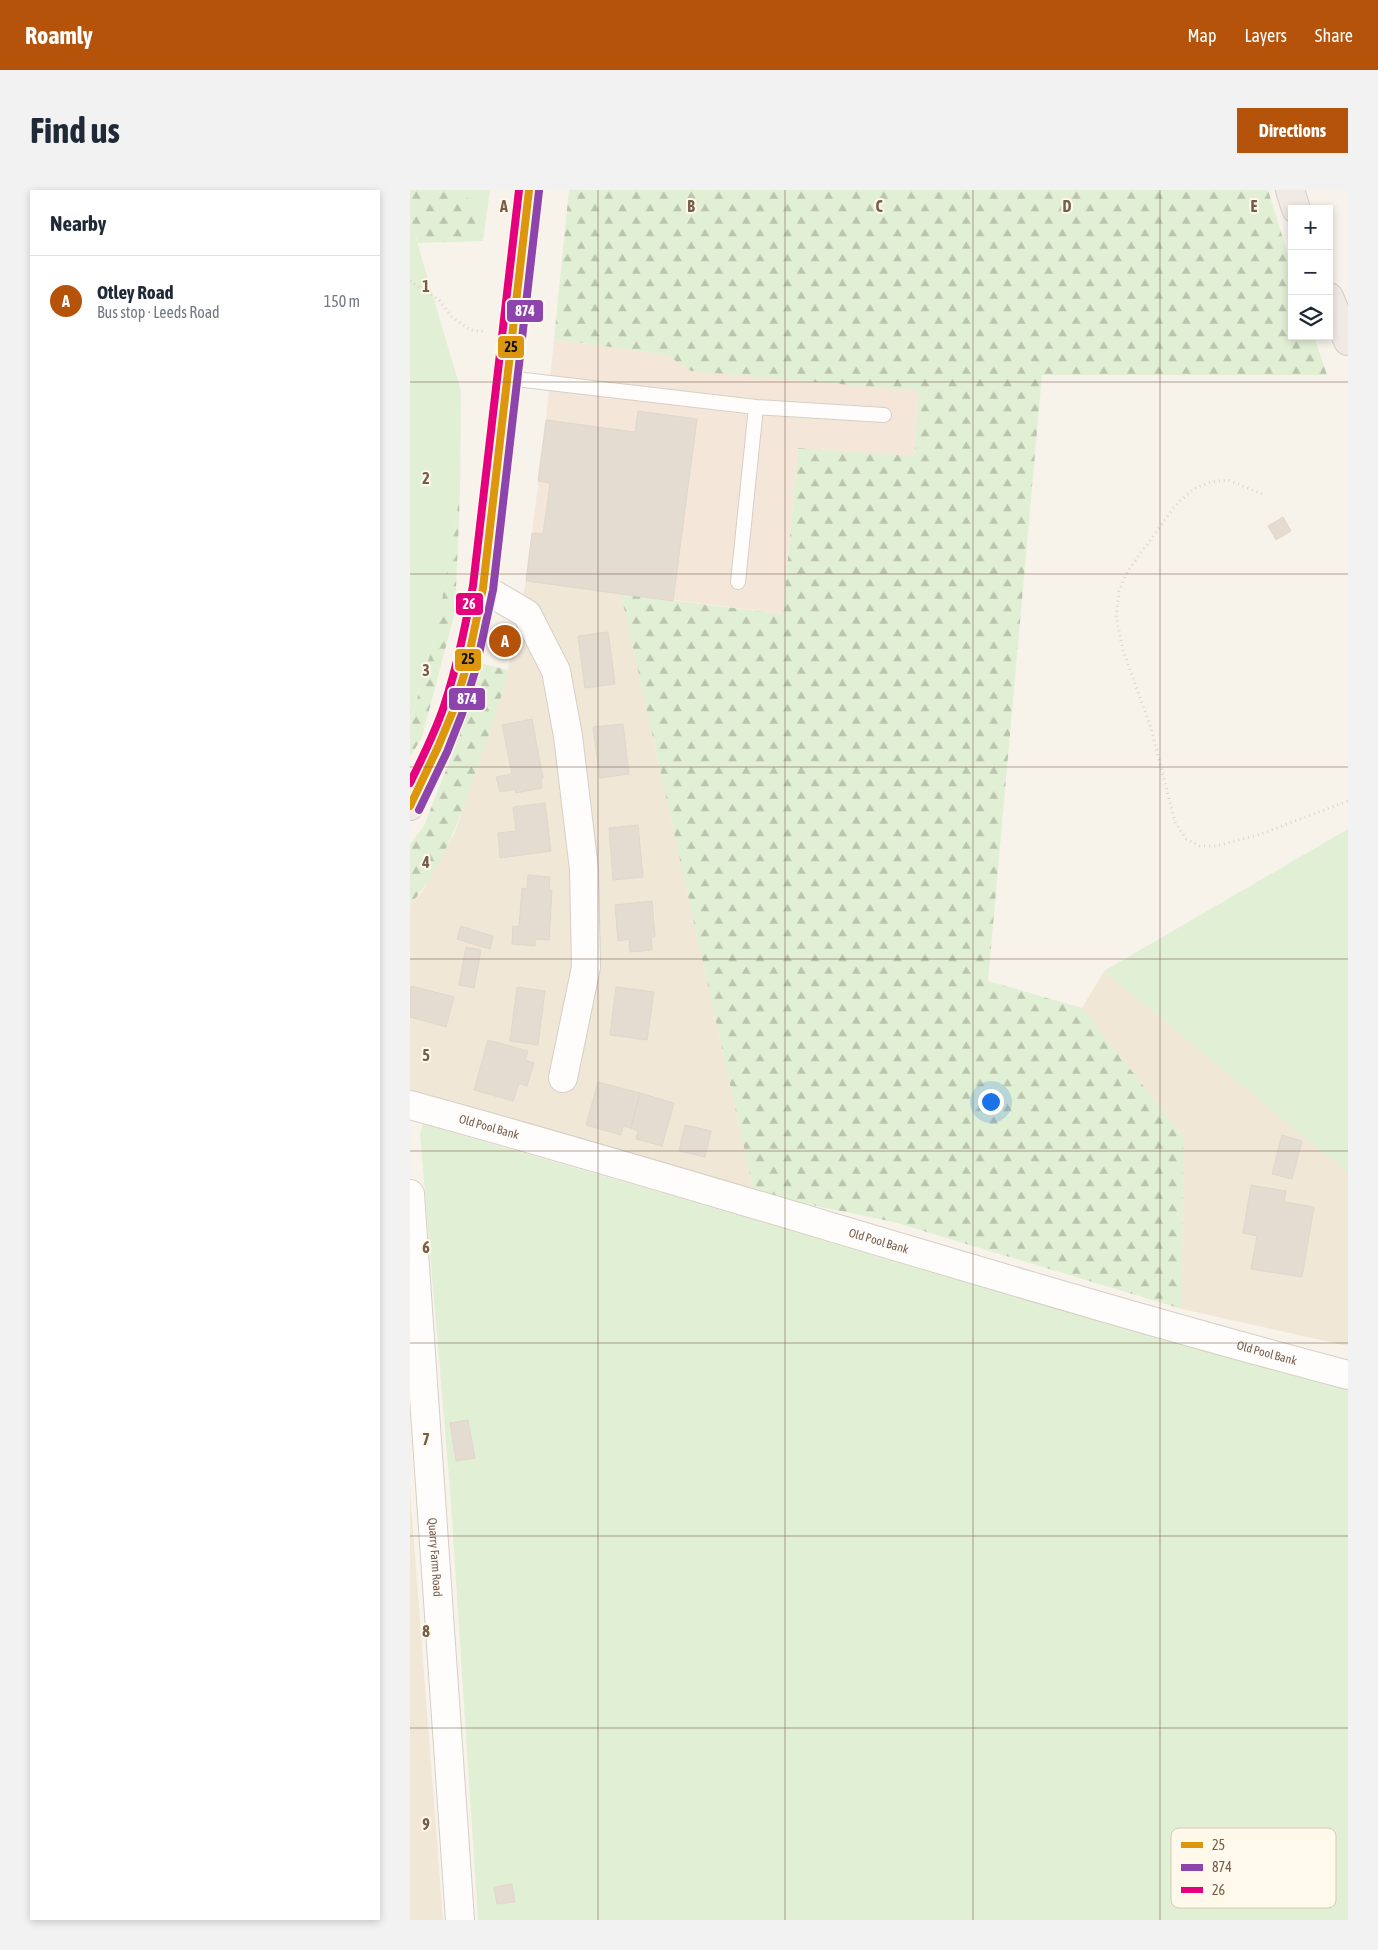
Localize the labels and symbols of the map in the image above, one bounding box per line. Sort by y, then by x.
text: A [499,197,508,215]
text: B [687,197,695,215]
text: C [875,197,883,215]
text: D [1063,197,1072,215]
text: E [1251,197,1258,215]
text: 1 [422,277,430,295]
line badge: 874 [506,299,544,323]
text: 874 [515,303,535,319]
line badge: 25 [497,335,525,359]
text: 25 [504,339,518,355]
text: 2 [422,469,430,487]
line badge: 26 [455,592,484,616]
text: 26 [462,596,476,612]
pin: A [489,622,521,660]
line badge: 25 [454,648,482,672]
text: 25 [461,651,475,667]
text: 3 [422,661,430,679]
line badge: 874 [448,687,486,711]
text: 874 [457,691,477,707]
text: 4 [421,853,430,871]
text: 5 [422,1046,430,1064]
your location [978,1089,1004,1115]
street label: Old Pool Bank [457,1112,521,1142]
street label: Old Pool Bank [847,1226,911,1257]
text: 6 [422,1238,430,1256]
street label: Old Pool Bank [1235,1338,1299,1368]
text: 7 [422,1430,430,1448]
street label: Quarry Farm Road [425,1517,445,1597]
text: 8 [422,1622,430,1640]
text: 9 [422,1815,430,1833]
legend [1171,1828,1336,1908]
text: 25 [1212,1837,1225,1853]
text: 874 [1212,1859,1232,1875]
text: 26 [1212,1882,1226,1898]

